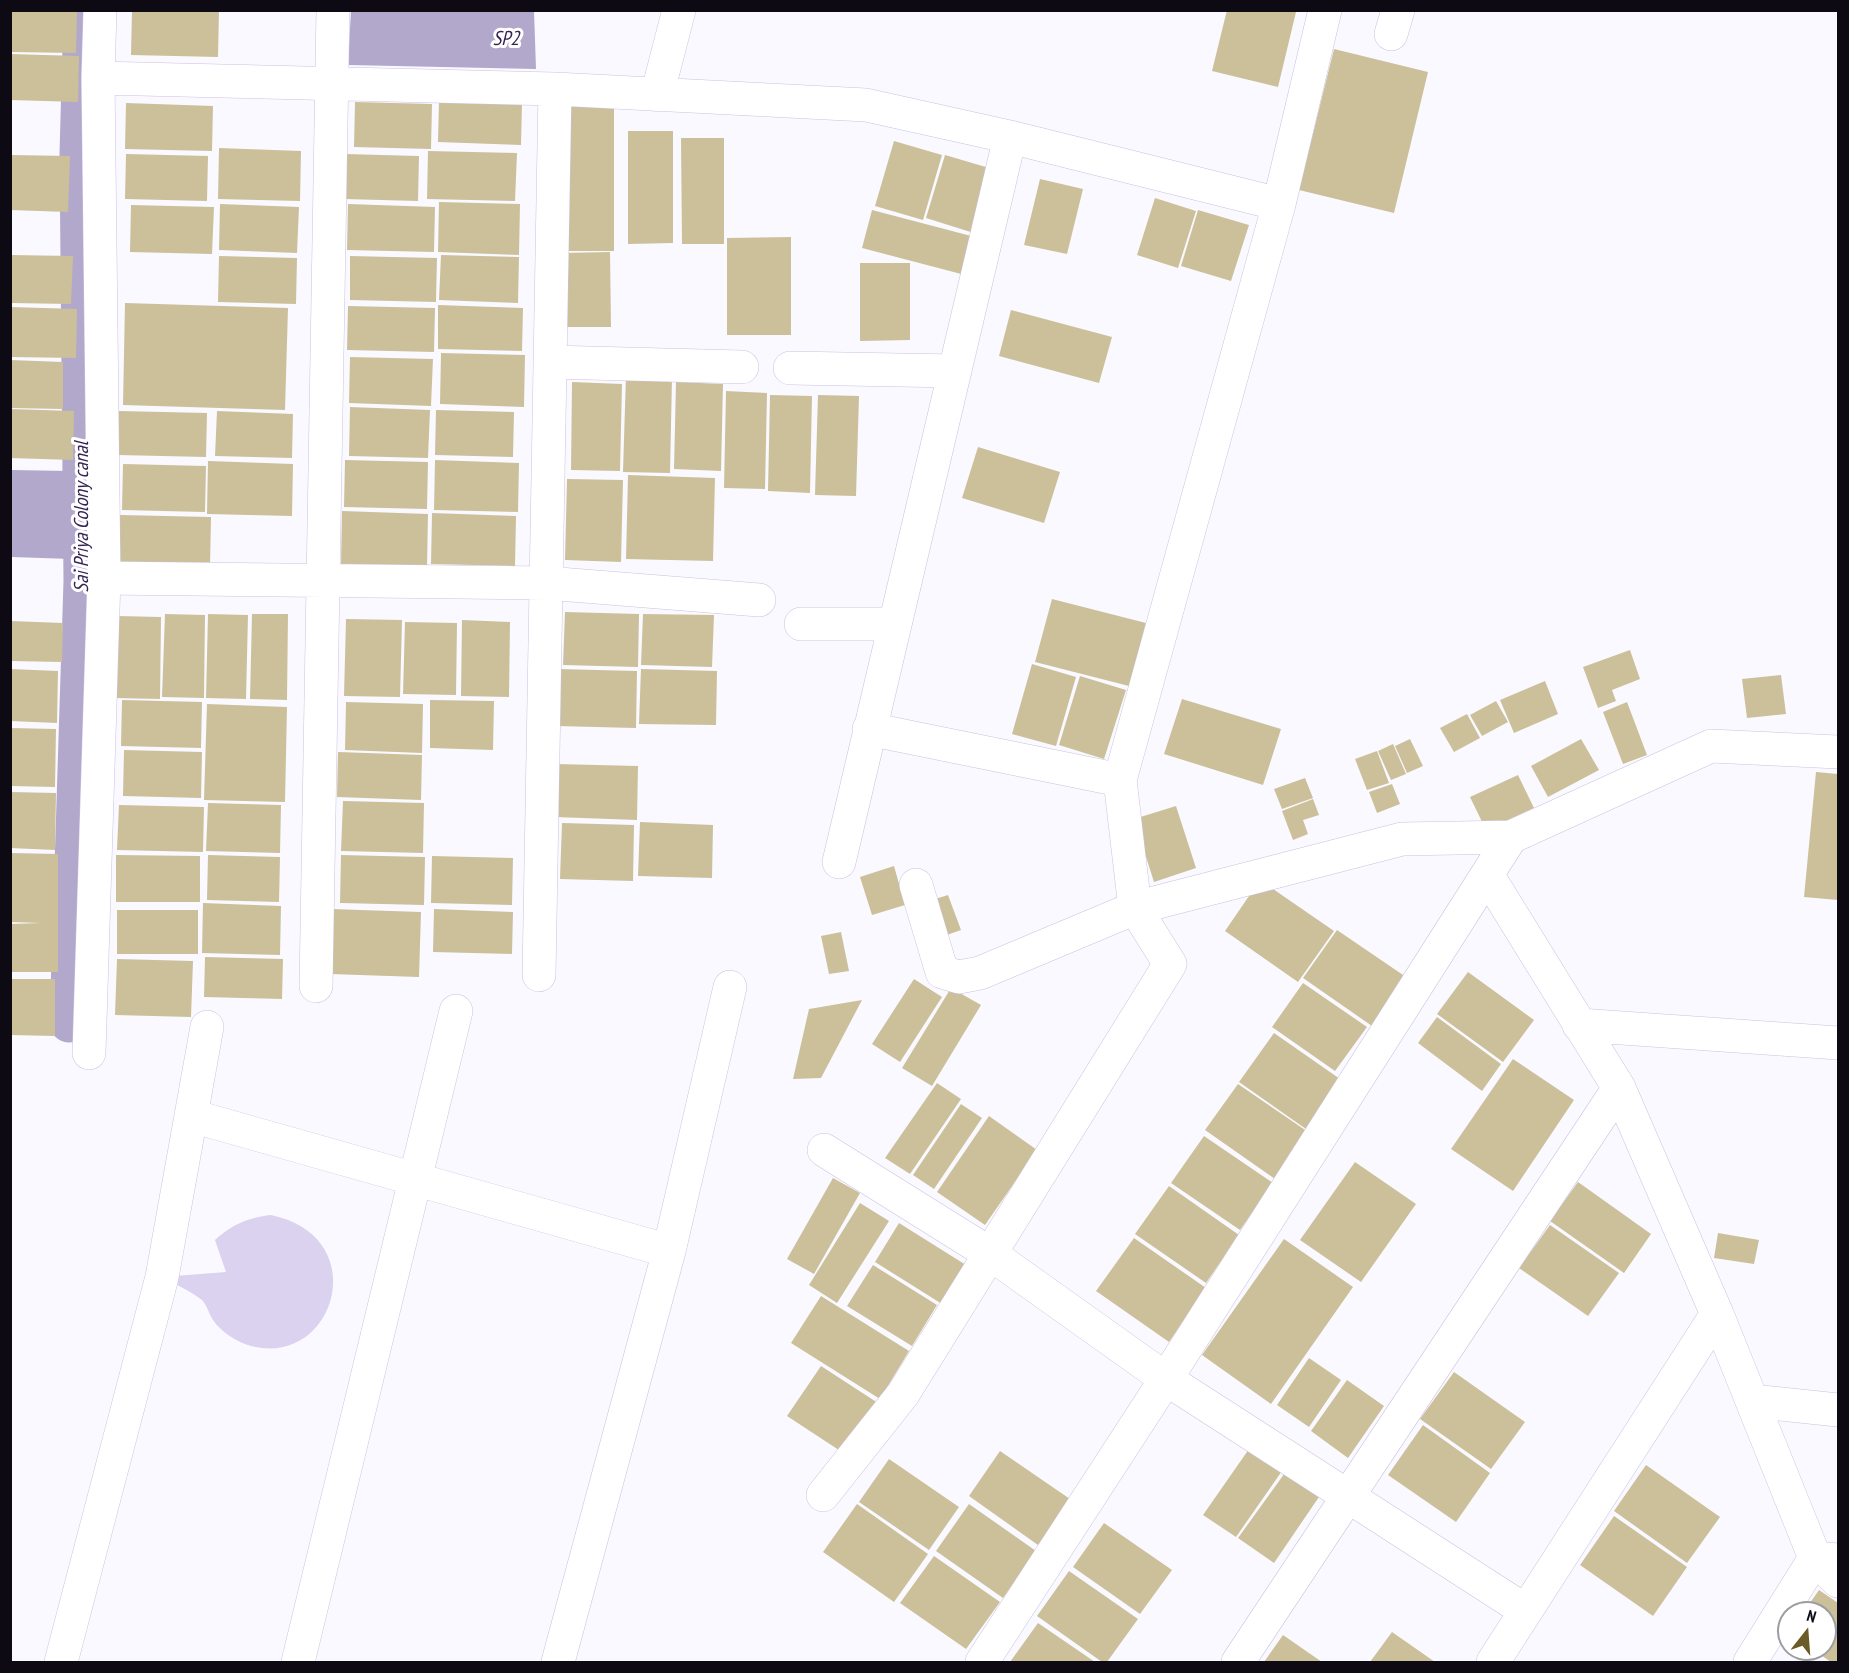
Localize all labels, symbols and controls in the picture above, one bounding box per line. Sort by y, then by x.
water label: SP2 [493,27,519,51]
water label: Sai Priya Colony canal [70,442,94,592]
north arrow [1777,1601,1837,1661]
text: N [1805,1605,1819,1627]

